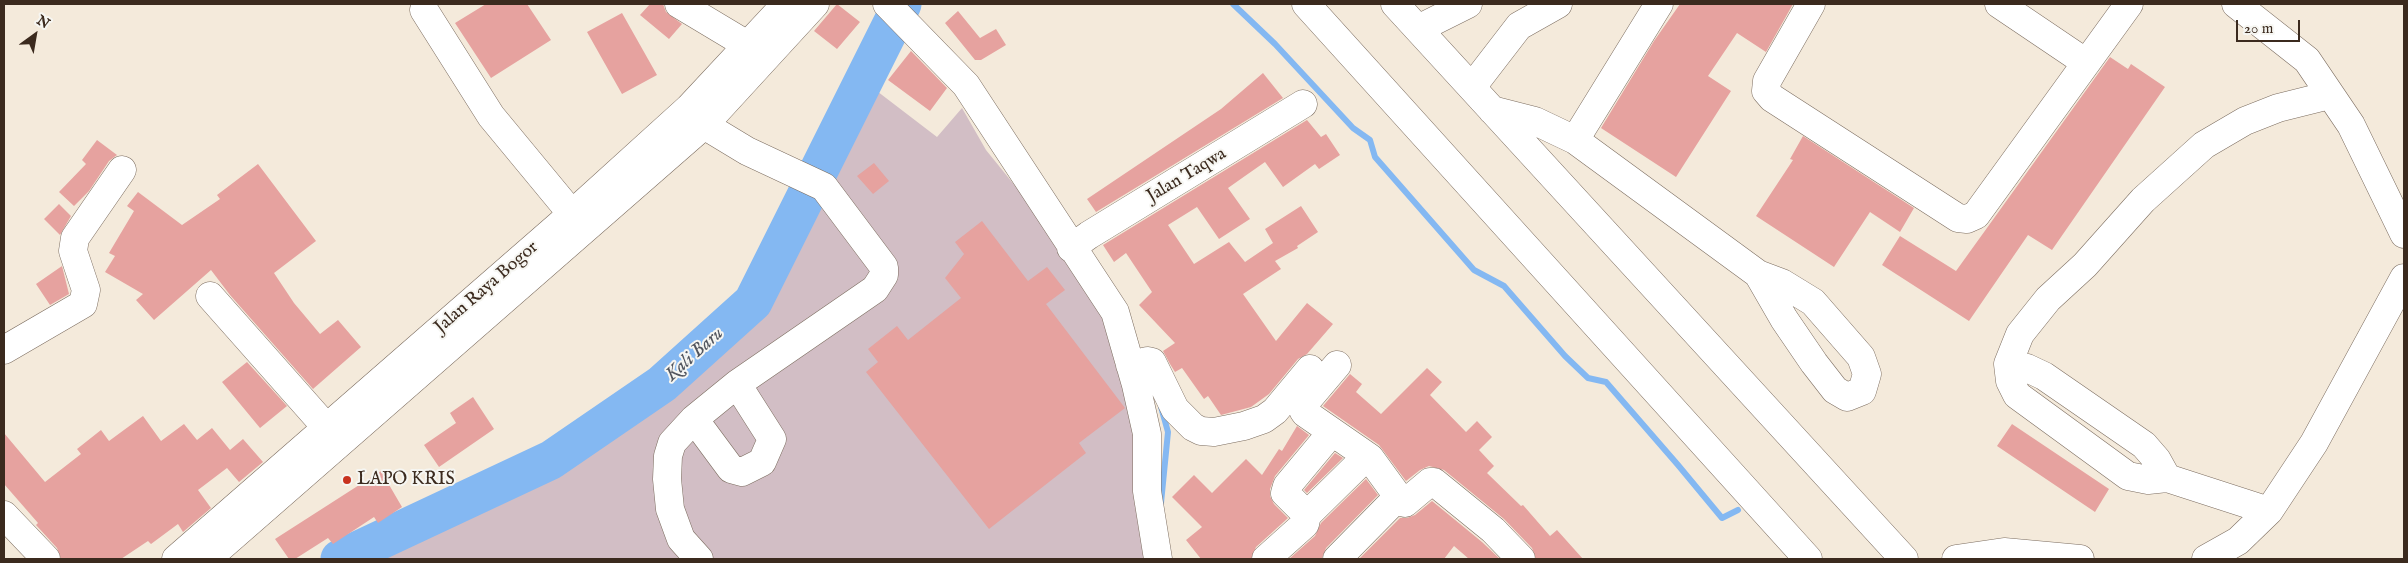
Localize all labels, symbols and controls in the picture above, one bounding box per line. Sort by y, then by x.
north arrow [10,10,60,60]
scale bar [2238,10,2302,42]
text: N [33,11,53,33]
text: 20 m [2244,19,2273,38]
street label: Jalan Taqwa [1143,144,1231,208]
street label: Jalan Raya Bogor [431,237,543,339]
water label: Kali Baru [661,323,729,387]
place label: LAPO KRIS [357,469,455,491]
marker: LAPO KRIS [341,474,353,486]

